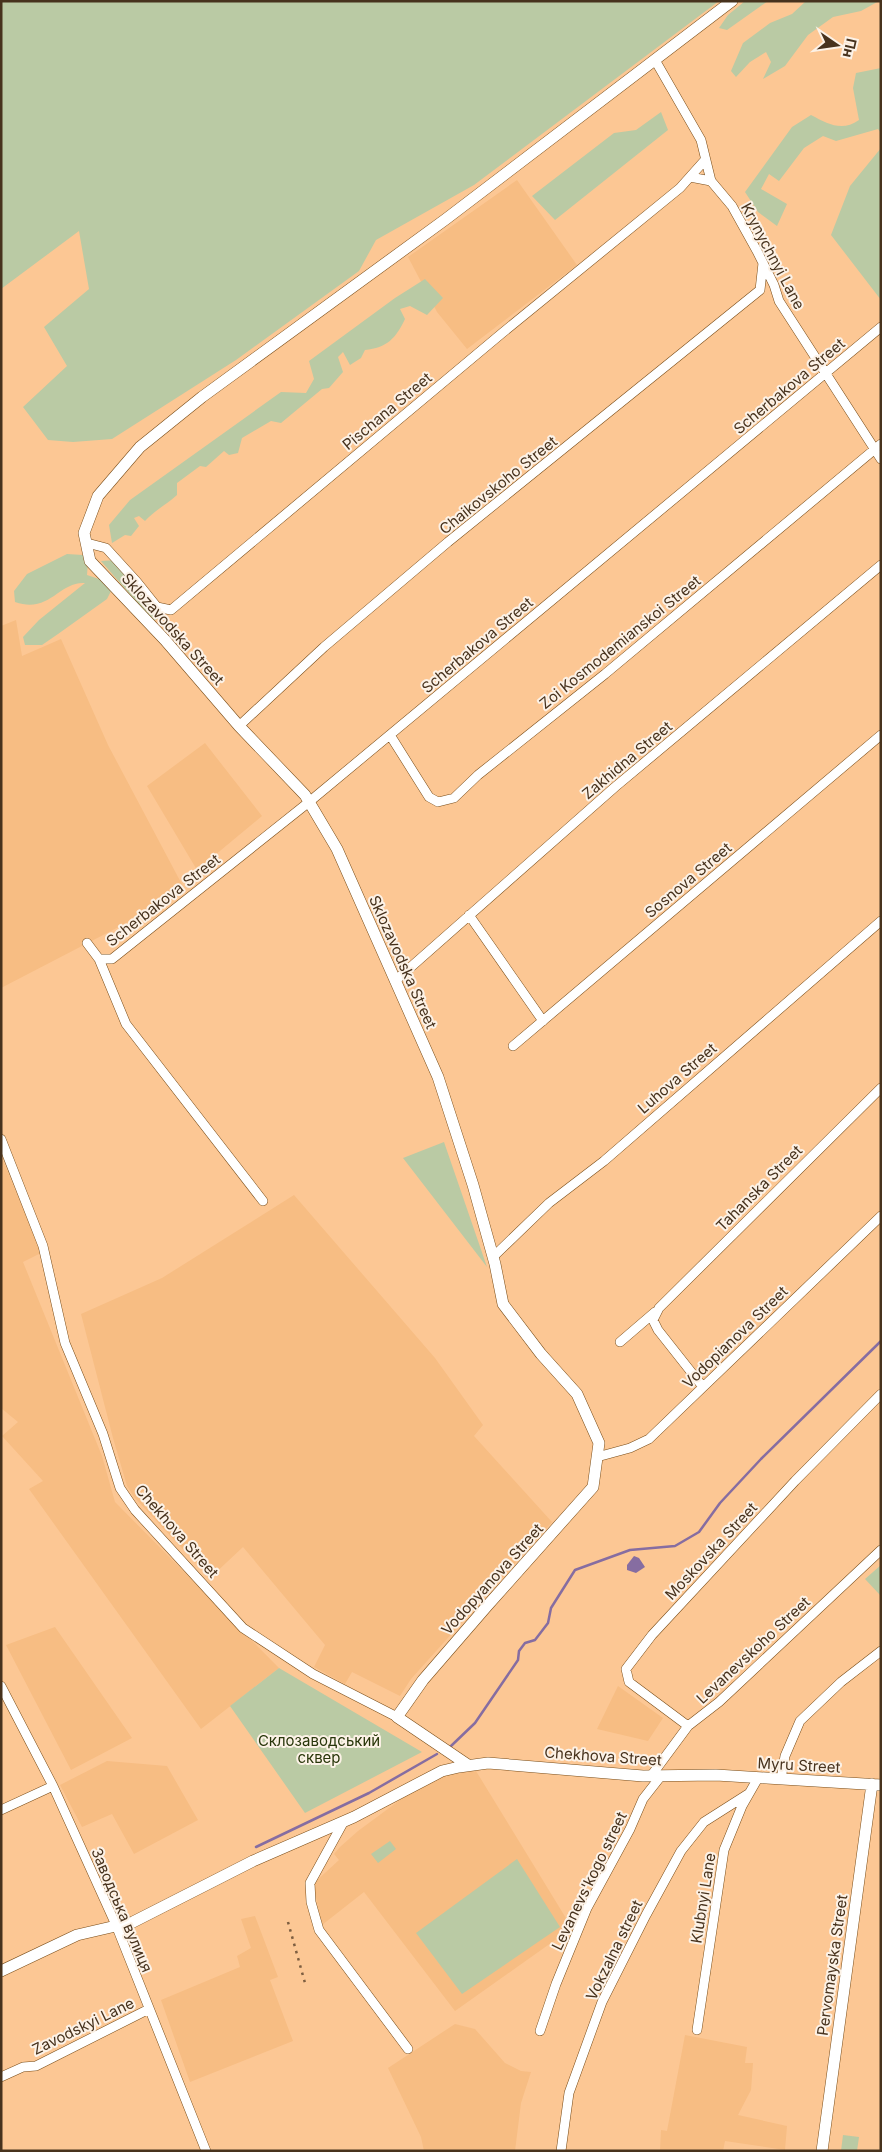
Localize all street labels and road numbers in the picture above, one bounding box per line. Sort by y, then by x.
street label: Krynychnyi Lane [737,199,809,313]
street label: Scherbakova Street [730,334,849,438]
street label: Pischana Street [338,368,436,454]
street label: Chaikovskoho Street [435,432,561,538]
street label: Sklozavodska Street [118,569,228,689]
street label: Zoi Kosmodemianskoi Street [536,571,704,713]
street label: Scherbakova Street [418,593,537,697]
street label: Zakhidna Street [578,717,676,803]
street label: Sosnova Street [641,838,735,922]
street label: Scherbakova Street [102,850,224,950]
street label: Sklozavodska Street [365,892,441,1032]
street label: Luhova Street [634,1039,720,1117]
street label: Tahanska Street [712,1141,806,1235]
street label: Vodopianova Street [678,1282,792,1392]
street label: Chekhova Street [131,1480,223,1582]
street label: Moskovska Street [661,1498,761,1604]
street label: Vodopyanova Street [437,1519,547,1639]
street label: Levanevskoho Street [692,1592,814,1708]
street label: Chekhova Street [544,1742,662,1770]
street label: Myru Street [757,1753,841,1777]
street label: Levanevs'kogo street [547,1809,631,1953]
street label: Заводська вулиця [87,1845,157,1975]
street label: Klubnyi Lane [686,1851,720,1945]
street label: Pervomayska Street [813,1893,851,2037]
street label: Vokzalna street [582,1897,647,2003]
street label: Zavodskyi Lane [29,1993,137,2059]

